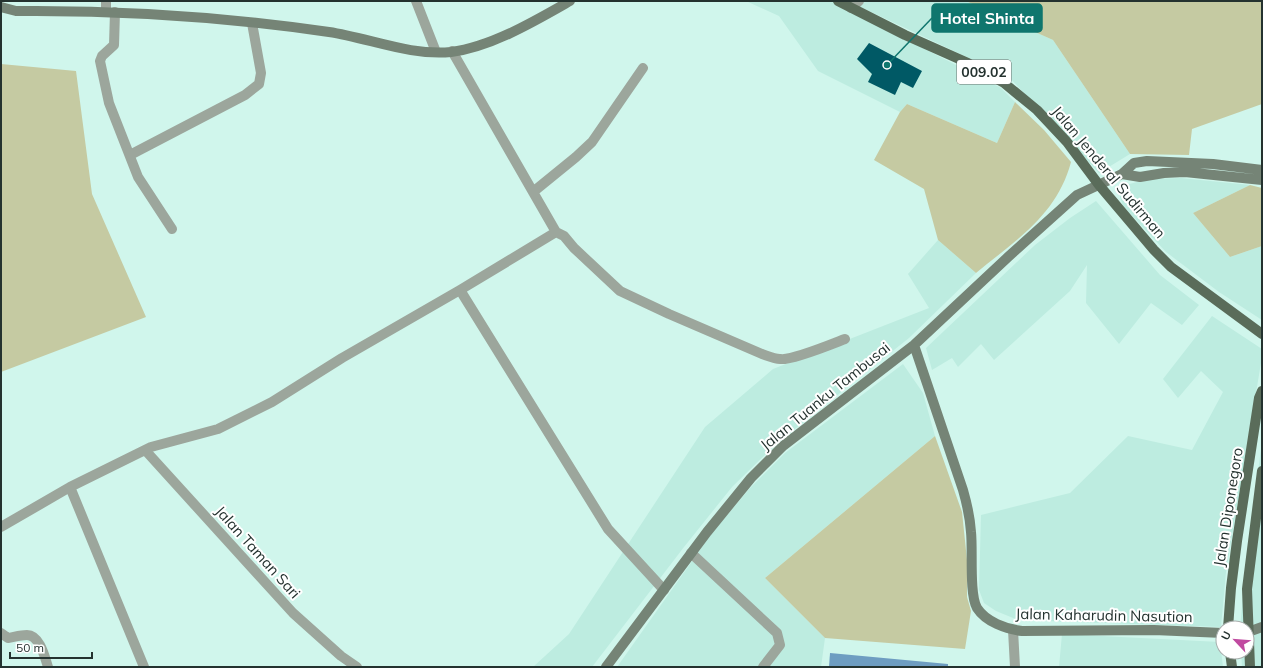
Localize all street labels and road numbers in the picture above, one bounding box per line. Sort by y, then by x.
road number: 009.02 [957,60,1011,84]
street label: Jalan Jenderal Sudirman [1048,102,1170,242]
street label: Jalan Tuanku Tambusai [756,338,894,454]
street label: Jalan Diponegoro [1209,446,1247,568]
street label: Jalan Taman Sari [211,502,305,602]
street label: Jalan Kaharudin Nasution [1015,604,1193,626]

